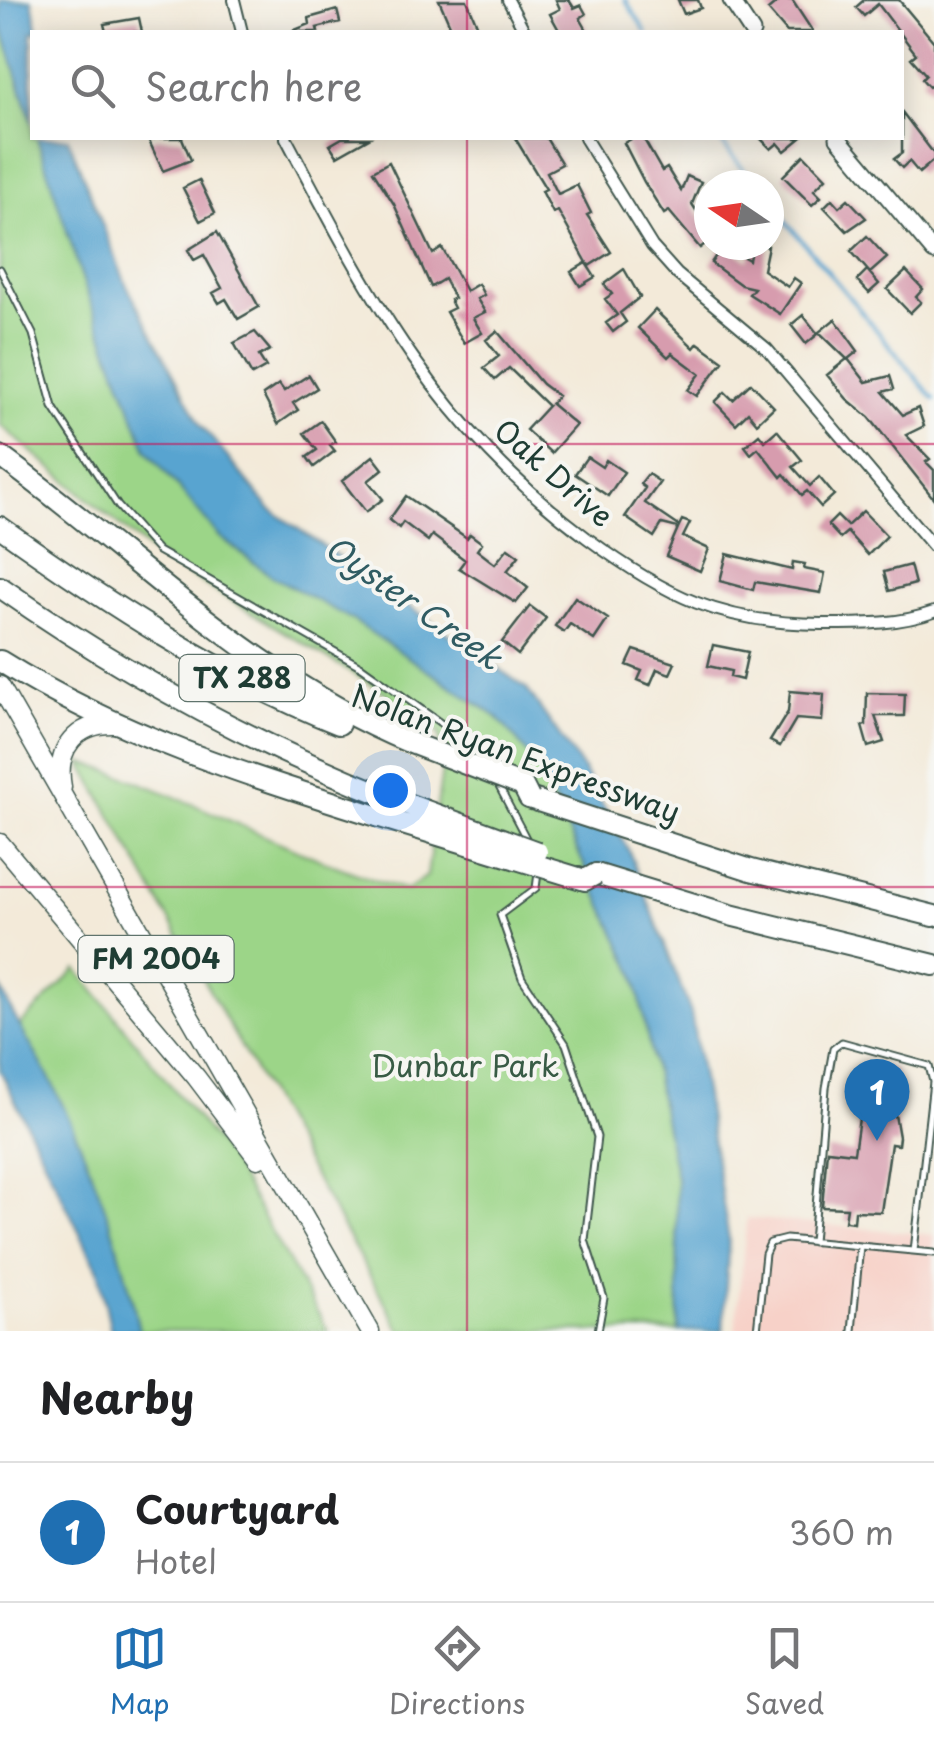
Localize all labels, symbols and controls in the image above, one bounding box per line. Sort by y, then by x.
search box [30,30,904,140]
text: Search here [145,57,362,114]
icon: search [65,58,120,113]
north arrow [694,170,784,260]
street label: Oak Drive [485,407,624,537]
water label: Oyster Creek [316,523,514,681]
road number: TX 288 [180,655,304,701]
street label: Nolan Ryan Expressway [345,672,687,833]
your location [365,765,416,816]
road number: FM 2004 [78,936,234,982]
park label: Dunbar Park [371,1042,559,1087]
pin: 1 [844,1058,910,1141]
text: Nearby [40,1365,194,1428]
text: Courtyard [135,1480,339,1537]
text: 1 [65,1508,80,1556]
text: 360 m [789,1508,894,1556]
text: Hotel [135,1537,217,1585]
tab: Map [110,1621,170,1724]
tab: Directions [389,1621,525,1724]
tab: Saved [745,1621,824,1724]

